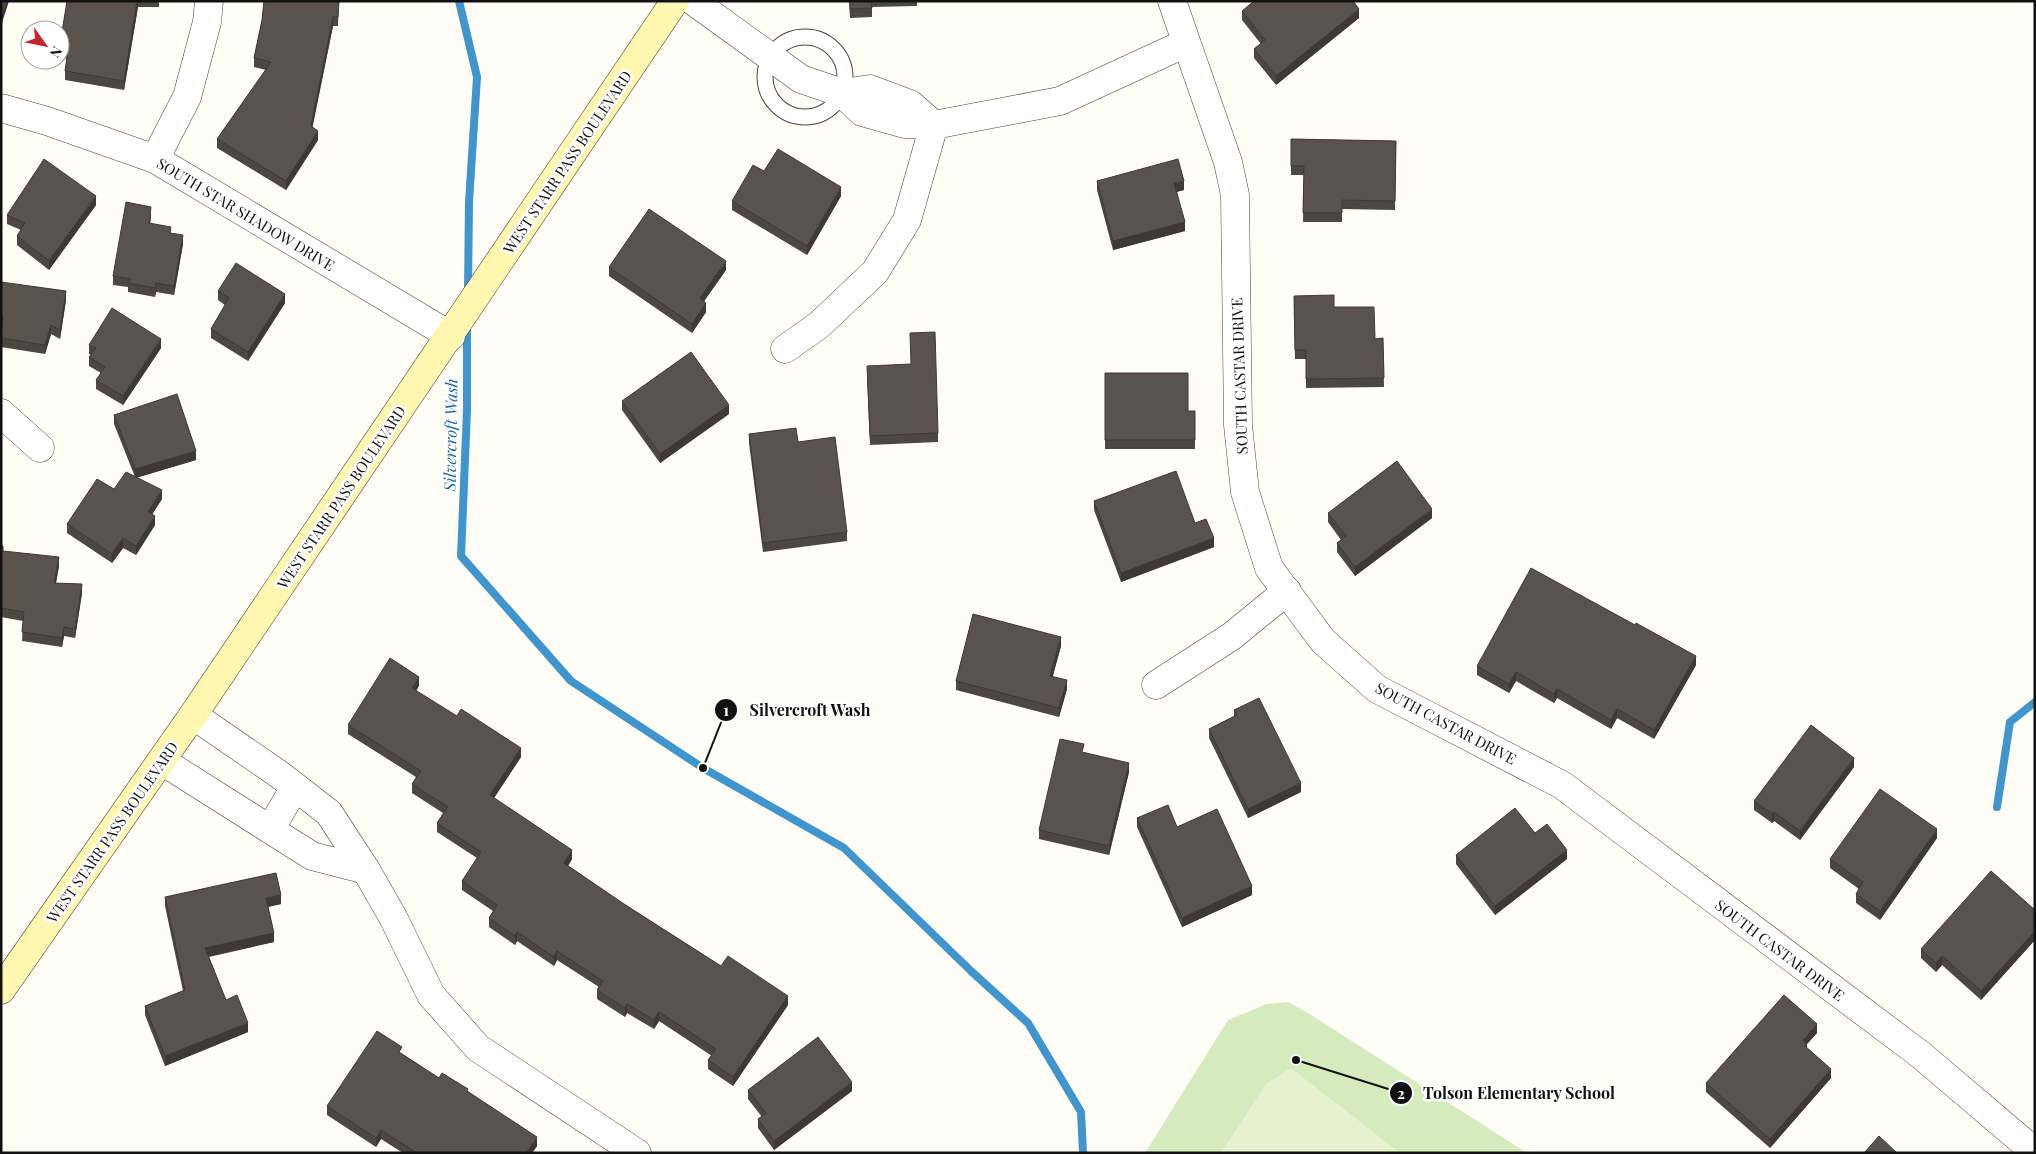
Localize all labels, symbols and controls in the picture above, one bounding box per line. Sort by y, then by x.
north arrow [20,20,70,70]
text: N [46,43,67,62]
street label: WEST STARR PASS BOULEVARD [498,66,636,258]
street label: SOUTH STAR SHADOW DRIVE [153,153,339,275]
street label: SOUTH CASTAR DRIVE [1226,297,1252,455]
water label: Silvercroft Wash [439,378,461,493]
street label: WEST STARR PASS BOULEVARD [272,401,410,593]
street label: SOUTH CASTAR DRIVE [1372,677,1520,769]
callout: Silvercroft Wash [714,695,880,726]
text: Silvercroft Wash [750,699,871,720]
text: 1 [723,700,729,720]
street label: WEST STARR PASS BOULEVARD [41,737,182,927]
street label: SOUTH CASTAR DRIVE [1711,895,1849,1005]
callout: Tolson Elementary School [1388,1078,1625,1109]
text: Tolson Elementary School [1423,1082,1615,1103]
text: 2 [1397,1083,1405,1103]

